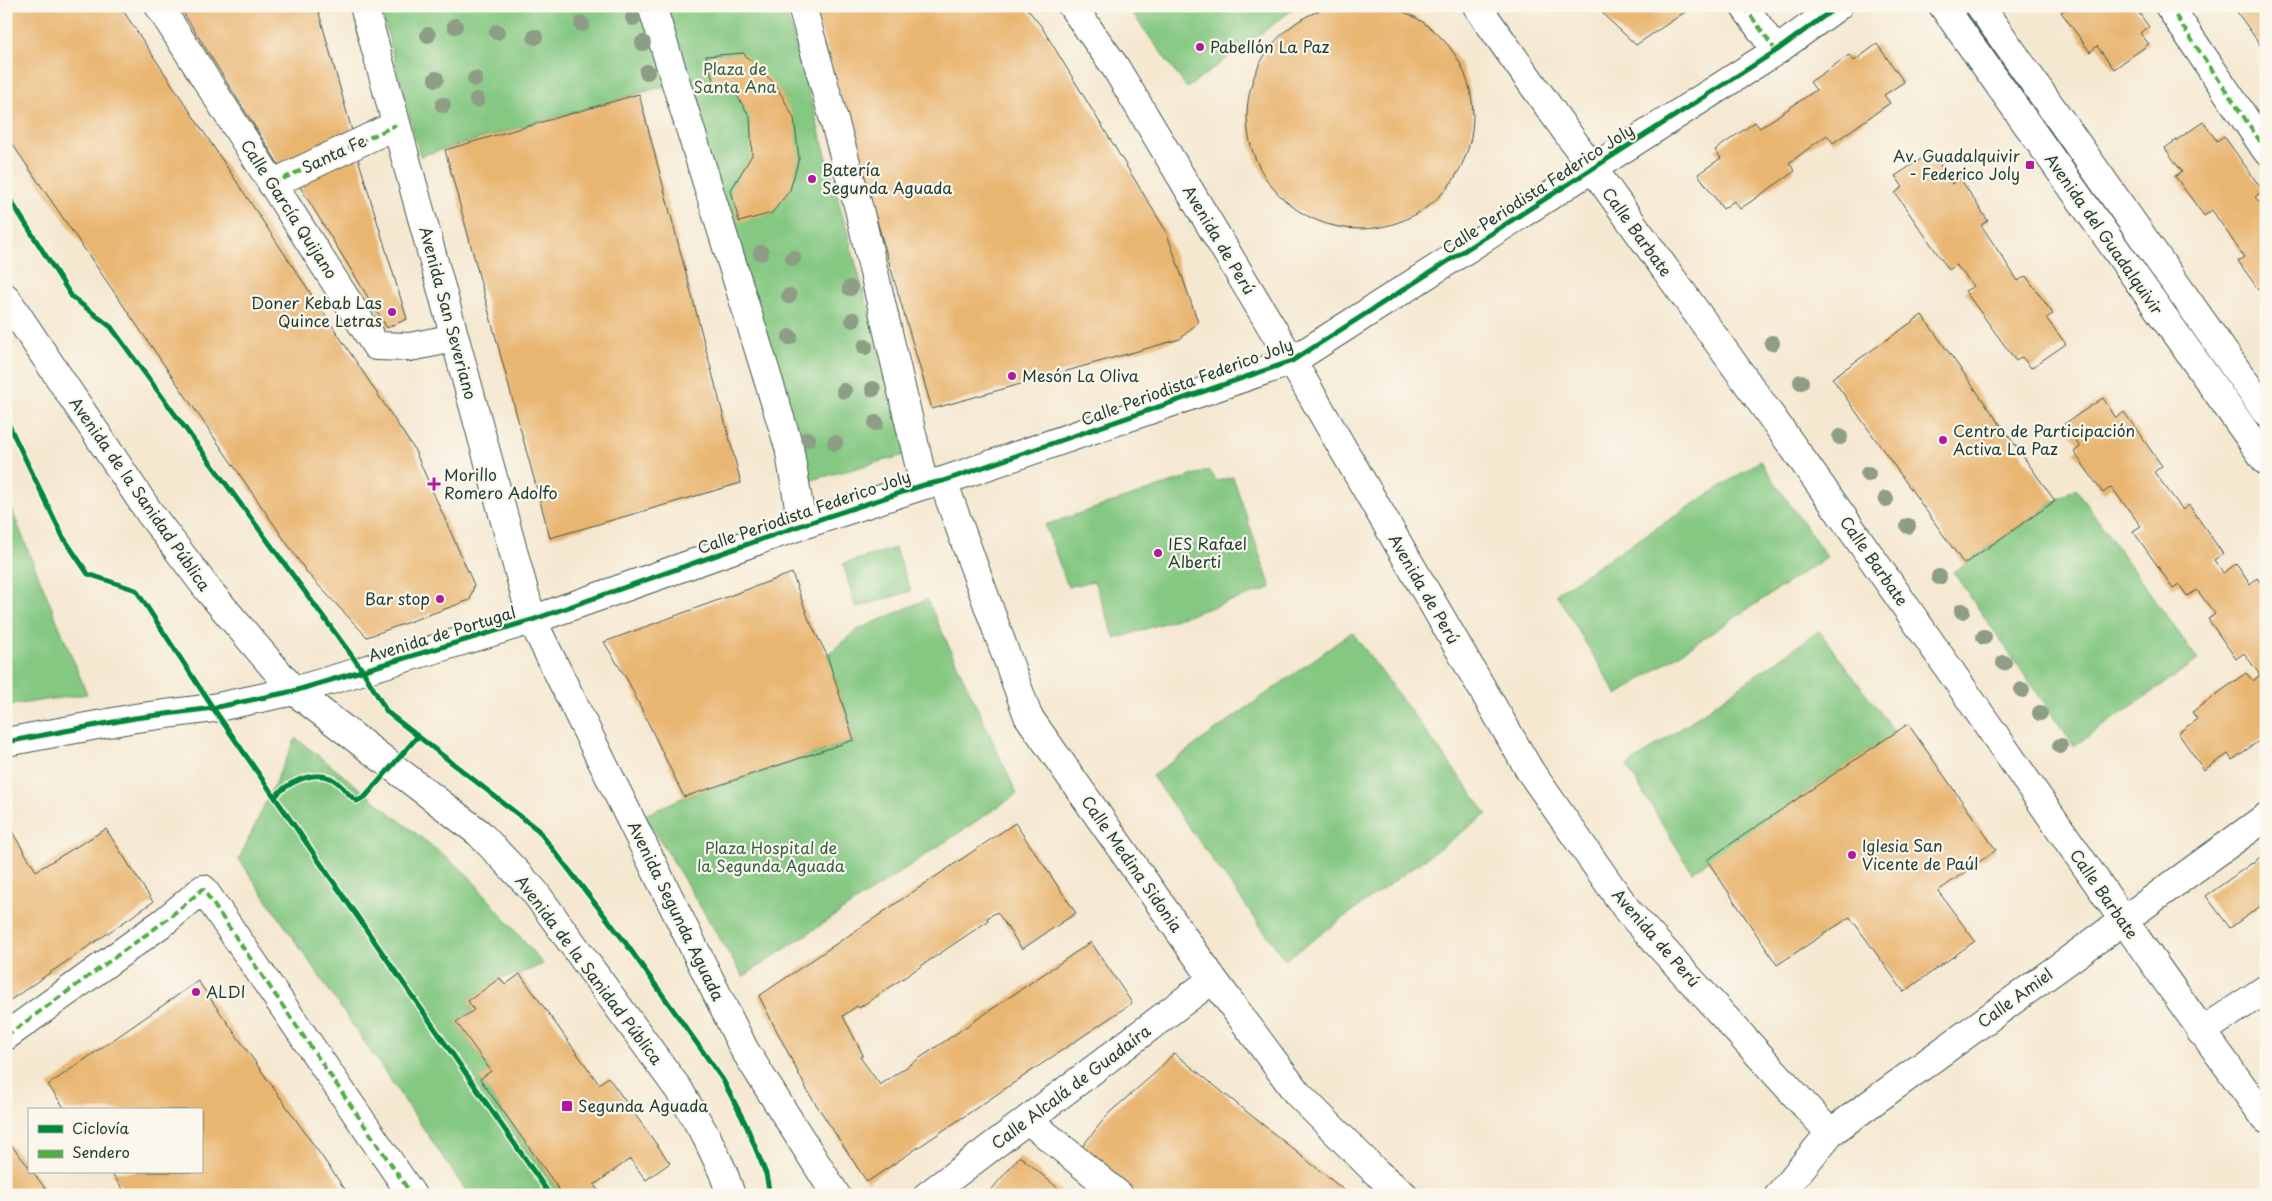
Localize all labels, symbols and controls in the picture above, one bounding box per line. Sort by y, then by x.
place label: Pabellón La Paz [1210,34,1330,58]
marker: Pabellón La Paz [1194,41,1206,53]
park label: Plaza de Santa Ana [694,56,776,98]
street label: Calle Periodista Federico Joly [1437,117,1638,259]
street label: Santa Fe [297,128,370,178]
street label: Calle García Quijano [236,134,344,283]
place label: Av. Guadalquivir - Federico Joly [1893,143,2021,185]
street label: Avenida del Guadalquivir [2040,148,2170,319]
place label: Batería Segunda Aguada [822,157,952,199]
marker: Av. Guadalquivir - Federico Joly [2024,159,2036,171]
marker: Batería Segunda Aguada [806,173,818,185]
street label: Avenida de Perú [1178,180,1262,299]
street label: Calle Barbate [1597,182,1678,281]
street label: Avenida San Severiano [414,224,484,402]
place label: Doner Kebab Las Quince Letras [251,290,382,332]
marker: Doner Kebab Las Quince Letras [386,306,398,318]
street label: Calle Periodista Federico Joly [1077,331,1296,431]
place label: Mesón La Oliva [1022,363,1139,387]
marker: Mesón La Oliva [1006,370,1018,382]
street label: Avenida de la Sanidad Pública [65,392,217,595]
place label: Centro de Participación Activa La Paz [1953,418,2135,460]
marker: Centro de Participación Activa La Paz [1937,434,1949,446]
place label: Morillo Romero Adolfo [444,462,558,504]
street label: Calle Periodista Federico Joly [694,463,913,559]
marker: Morillo Romero Adolfo [428,478,440,490]
street label: Calle Barbate [1835,511,1915,610]
street label: Avenida de Perú [1384,529,1466,648]
place label: IES Rafael Alberti [1168,531,1247,573]
marker: IES Rafael Alberti [1152,547,1164,559]
place label: Bar stop [365,586,430,610]
marker: Bar stop [434,593,446,605]
street label: Avenida de Portugal [365,599,519,667]
street label: Calle Medina Sidonia [1076,790,1189,937]
street label: Avenida Segunda Aguada [623,817,731,1004]
place label: Iglesia San Vicente de Paúl [1862,833,1978,875]
park label: Plaza Hospital de la Segunda Aguada [697,835,845,877]
street label: Calle Barbate [2065,844,2145,943]
marker: Iglesia San Vicente de Paúl [1846,849,1858,861]
street label: Avenida de la Sanidad Pública [510,870,669,1069]
street label: Avenida de Perú [1607,883,1706,992]
street label: Calle Amiel [1972,962,2057,1033]
place label: ALDI [206,979,246,1003]
marker: ALDI [190,986,202,998]
street label: Calle Alcalá de Guadaíra [986,1018,1155,1154]
place label: Segunda Aguada [578,1093,708,1117]
marker: Segunda Aguada [560,1099,574,1113]
legend [28,1108,202,1174]
text: Ciclovía [72,1116,130,1139]
text: Sendero [72,1140,130,1163]

